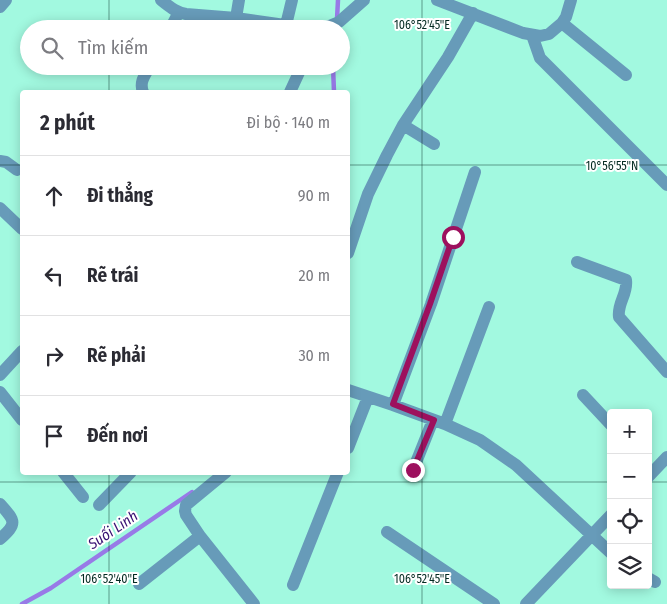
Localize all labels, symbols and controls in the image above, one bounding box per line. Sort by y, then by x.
text: 106°52'45"E [394,18,450,32]
search box [20,20,350,75]
icon: search [38,34,66,62]
text: Tìm kiếm [78,36,148,59]
text: 2 phút [40,110,95,136]
text: Đi bộ · 140 m [246,113,330,132]
text: 10°56'55"N [586,159,638,173]
icon: ahead [40,182,68,210]
text: Đi thẳng [87,184,153,207]
text: 90 m [298,186,330,205]
route start [442,226,465,249]
icon: left [40,262,68,290]
text: Rẽ trái [87,264,138,287]
text: 20 m [299,266,330,285]
icon: right [40,342,68,370]
text: Rẽ phải [87,344,146,367]
text: 30 m [298,346,330,365]
map controls [607,409,652,589]
button: + [607,409,652,454]
icon: arrive [40,422,68,450]
text: Đến nơi [87,424,148,447]
button: − [607,454,652,499]
route end [402,459,425,482]
button: locate [607,499,652,544]
water label: Suối Linh [84,507,141,554]
button: layers [607,544,652,589]
text: 106°52'40"E [80,572,138,586]
text: 106°52'45"E [394,572,450,586]

